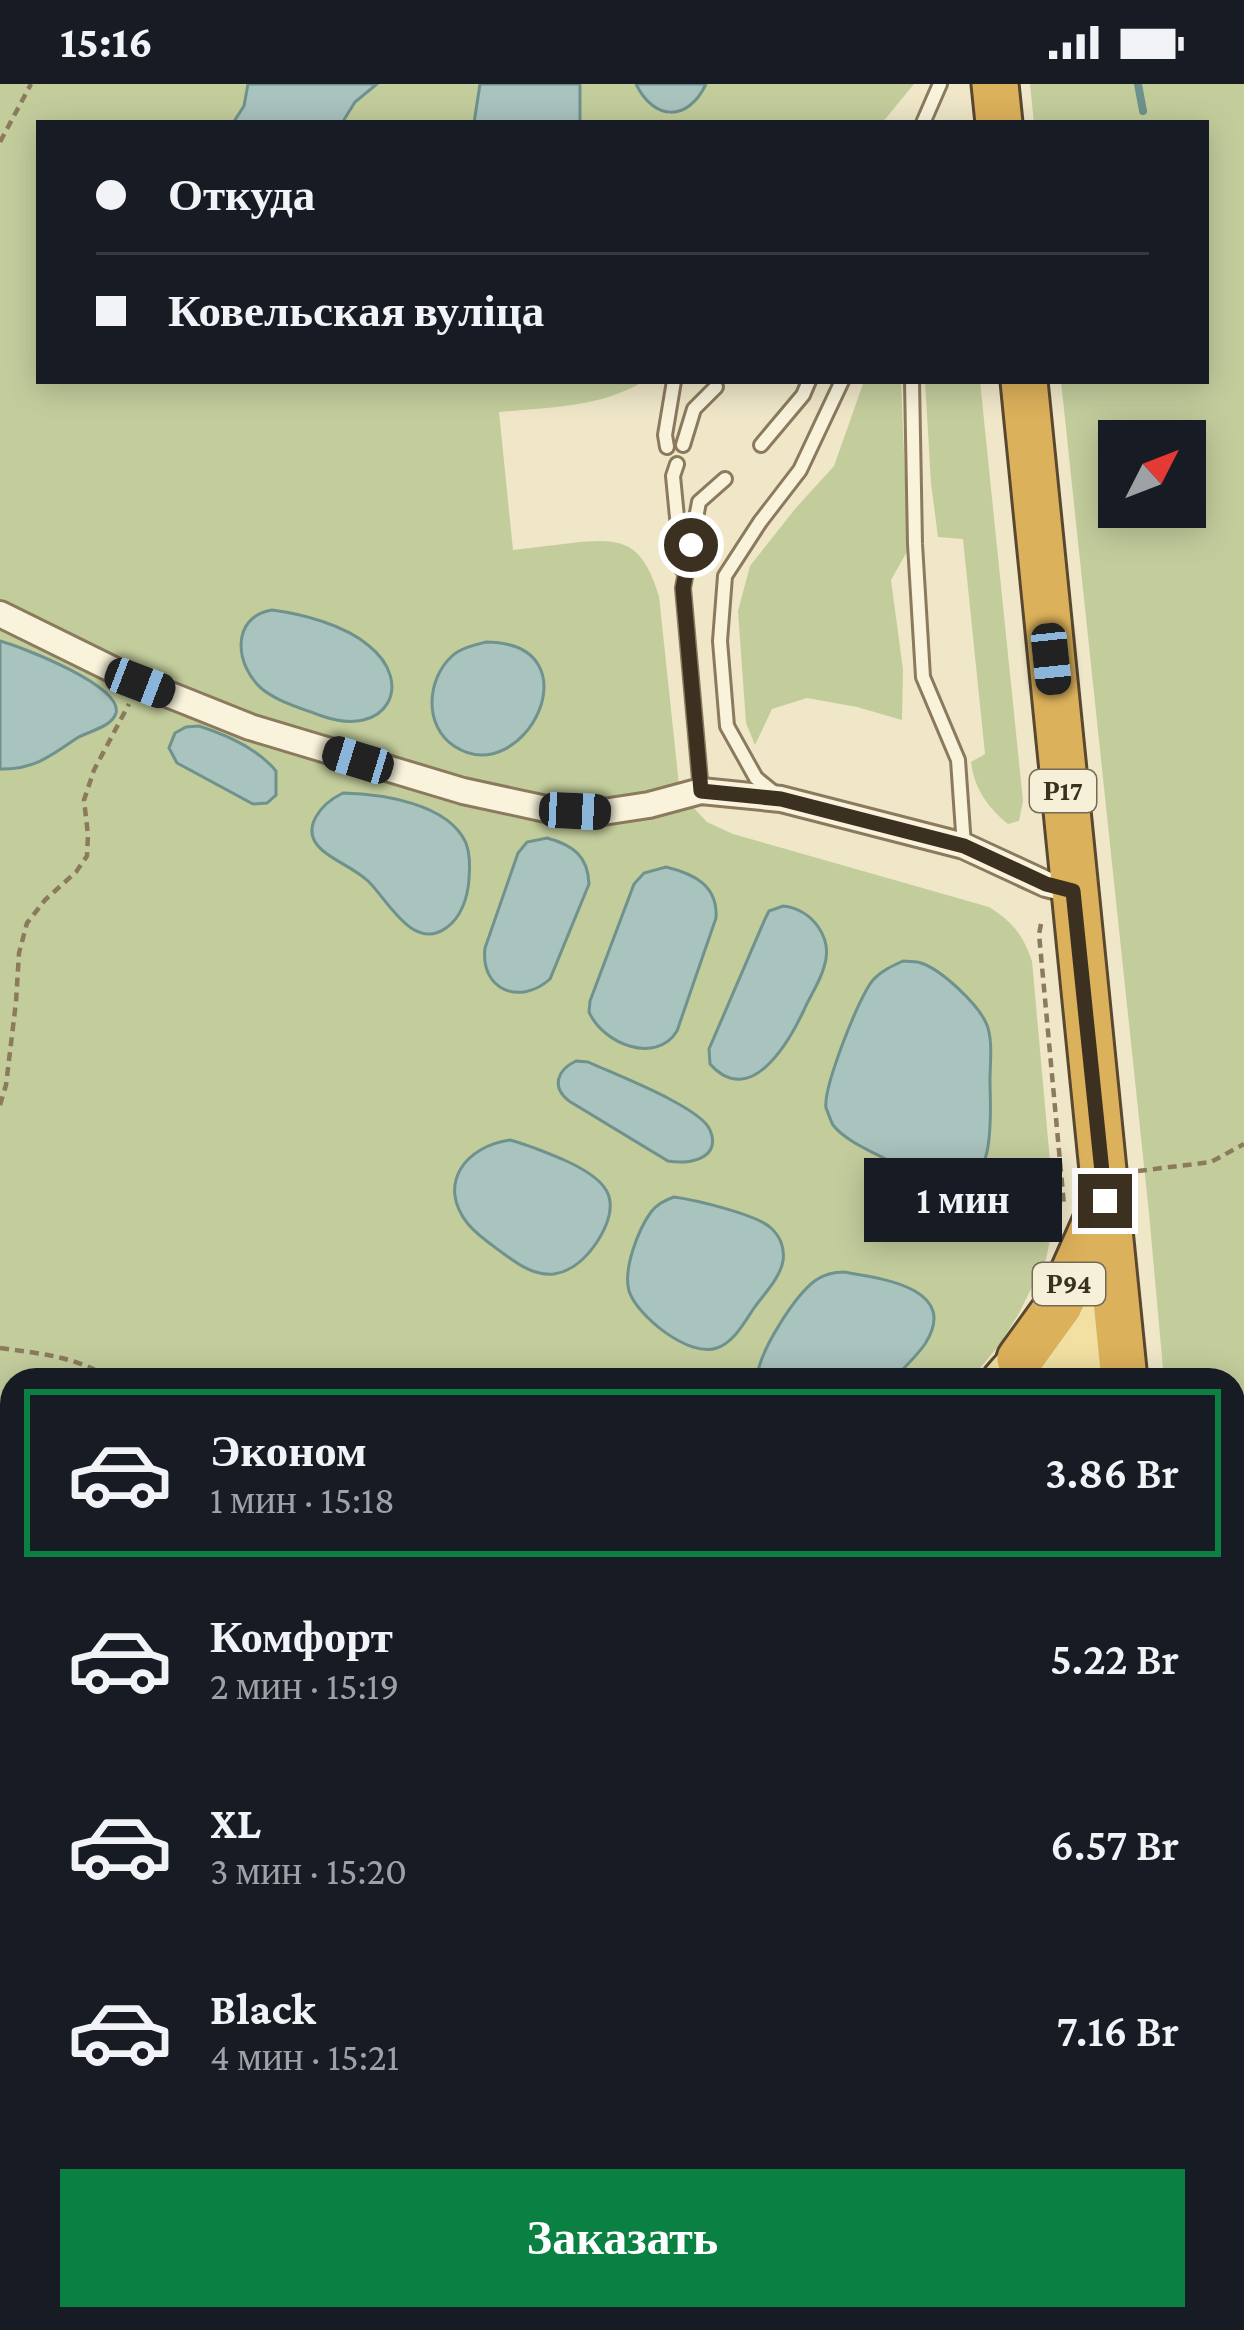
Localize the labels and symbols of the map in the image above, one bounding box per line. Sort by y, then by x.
north arrow [1098,420,1206,528]
route start [664,518,718,572]
car [1029,621,1073,697]
car [100,653,180,713]
car [318,732,398,788]
road number: Р17 [1030,770,1096,812]
car [538,791,612,831]
callout: 1 мин [865,1159,1063,1243]
route end [1078,1174,1132,1228]
road number: Р94 [1033,1263,1105,1305]

